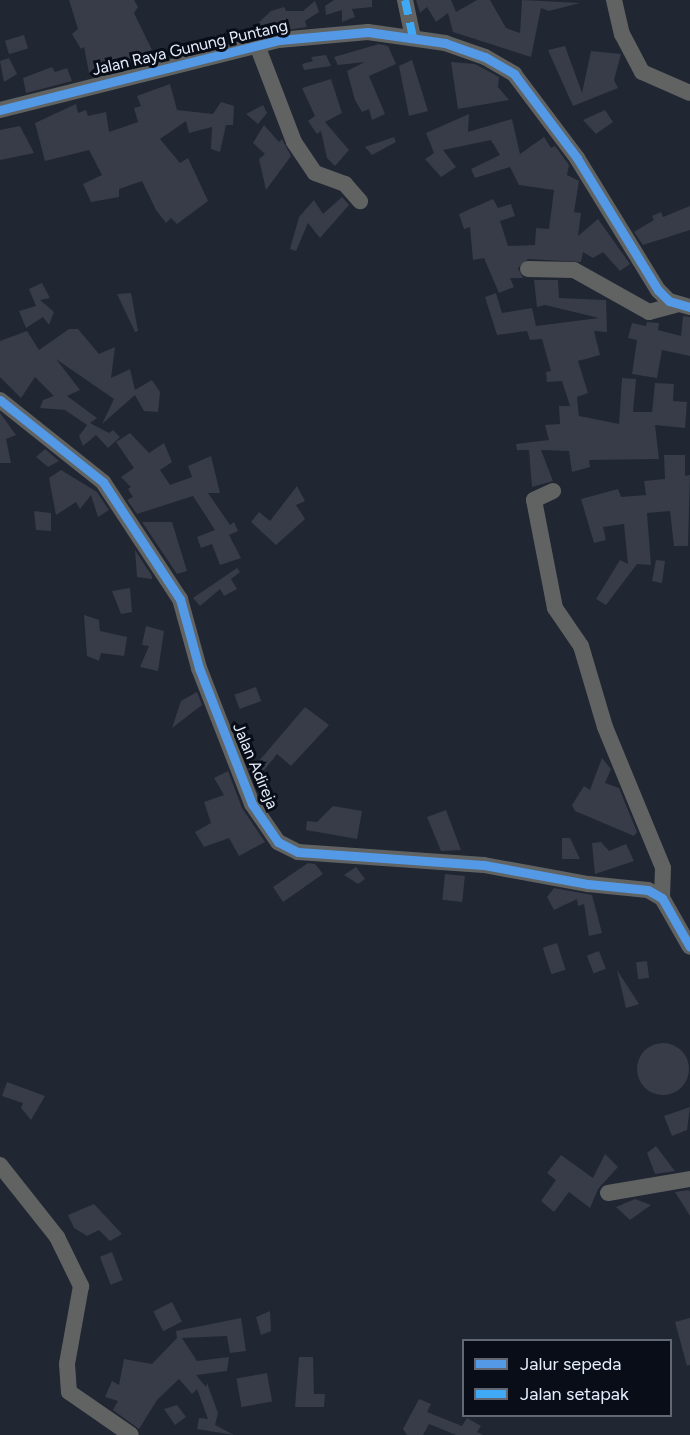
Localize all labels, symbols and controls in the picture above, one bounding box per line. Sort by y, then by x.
street label: Jalan Raya Gunung Puntang [90,16,290,80]
street label: Jalan Adireja [228,720,282,812]
legend [462,1339,672,1417]
text: Jalur sepeda [520,1353,621,1375]
text: Jalan setapak [520,1383,629,1405]

